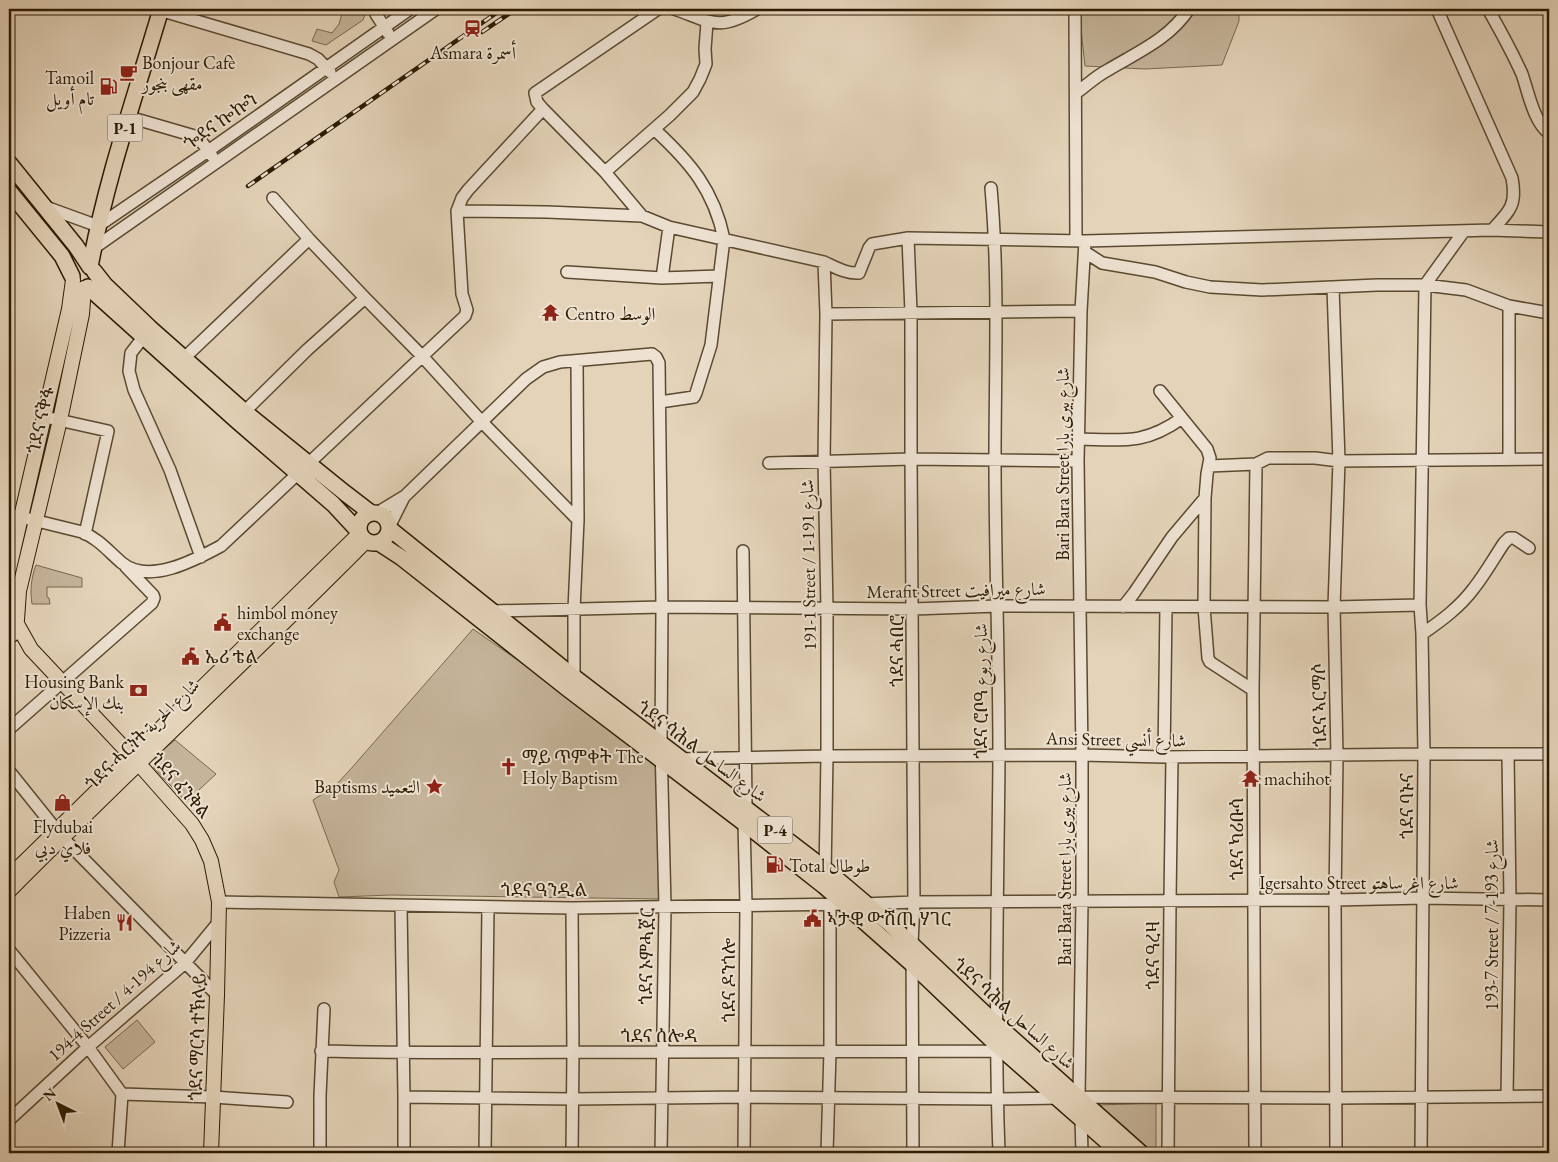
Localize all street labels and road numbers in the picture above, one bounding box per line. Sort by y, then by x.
street label: ጐደና ኰኰን [179,87,261,155]
road number: P-1 [108,115,142,142]
street label: Bari Bara Street شارع بيرى بارا [1051,367,1078,561]
street label: ጎደና ናቅፋ [21,384,59,456]
street label: 191-1 Street / شارع 191-1 [795,479,825,651]
street label: Merafit Street شارع ميرافيت [866,577,1046,607]
street label: ጎደና ሓበሮ [885,615,908,687]
street label: ጎደና ሮቦዓ شارع ربوع [969,623,996,759]
street label: ጎደና ኣርማሶ [1307,663,1331,747]
street label: ጎደና ሓርነት شارع الحرية [80,673,207,798]
street label: ጎደና ሳሕል شارع الساحل [630,695,771,810]
street label: Ansi Street شارع أنسي [1045,725,1186,758]
street label: ጎደና ፈንቅል [146,747,216,823]
street label: Bari Bara Street شارع بيرى بارا [1053,772,1080,966]
street label: ጎደና ባኑና [1395,773,1418,839]
street label: ጎደና ካሪቡሳ [1225,798,1248,880]
road number: P-4 [758,816,792,844]
street label: 193-7 Street / شارع 193-7 [1480,839,1507,1011]
street label: Igersahto Street شارع اغرساهتو [1259,871,1459,898]
street label: ጎደና ዓንዲል [501,878,588,901]
street label: ጎደና ኦምሓጀር [634,907,658,1005]
street label: ጎደና ዓረዛ [1141,920,1164,990]
street label: 194-4 Street / شارع 194-4 [43,934,188,1069]
street label: ጎደና ዶንጎሎ [717,937,740,1022]
street label: ጎደና ሳሕል شارع الساحل [946,952,1080,1077]
street label: ጎደና ማርሳ ተኽላይ [183,973,211,1101]
street label: ጎደና ሰሎዳ [621,1024,698,1047]

